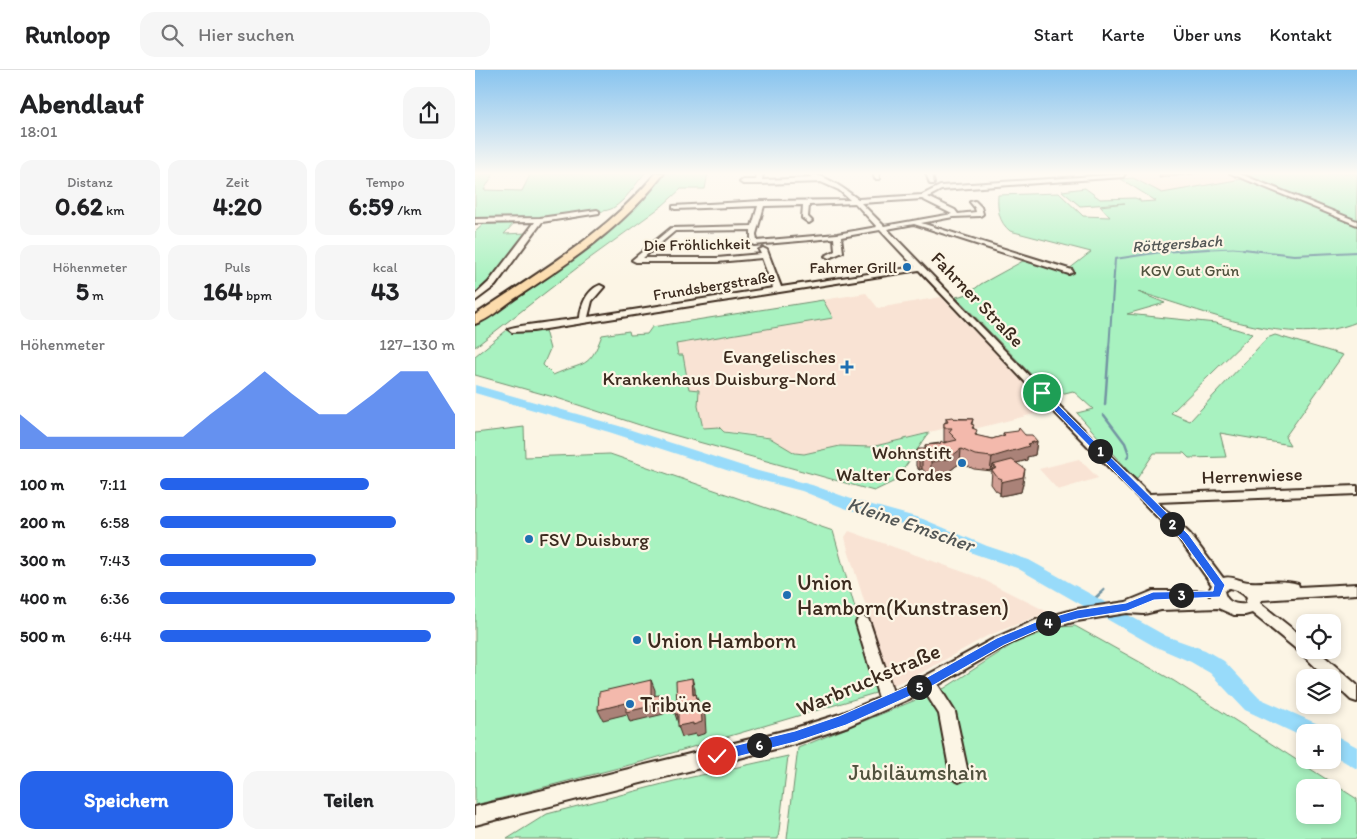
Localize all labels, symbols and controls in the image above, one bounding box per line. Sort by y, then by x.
search box [140,12,490,57]
text: Runloop [25,20,110,49]
icon: search [158,21,186,49]
text: Hier suchen [198,23,294,46]
text: Start [1034,24,1073,46]
text: Karte [1101,24,1145,46]
text: Über uns [1173,24,1242,46]
text: Kontakt [1270,24,1332,46]
text: Abendlauf [20,86,144,120]
button: share [403,87,455,139]
text: 18:01 [20,122,57,141]
text: Distanz [67,174,113,191]
text: Zeit [226,174,249,191]
text: Tempo [366,174,405,191]
text: 0.62 [55,191,103,221]
text: 4:20 [213,191,262,221]
text: 6:59 [349,191,394,221]
text: km [103,202,125,219]
text: /km [394,202,422,219]
water label: Röttgersbach [1131,231,1223,256]
street label: Die Fröhlichkeit [643,234,751,255]
street label: Fahrner Straße [926,247,1029,352]
place label: Fahrner Grill [810,258,897,277]
text: Höhenmeter [53,259,127,276]
text: Puls [225,259,250,276]
text: kcal [373,259,398,276]
marker: Fahrner Grill [901,261,913,273]
park label: KGV Gut Grün [1141,261,1239,280]
street label: Frundsbergstraße [652,266,776,305]
text: 5 [76,276,89,306]
text: 164 [203,276,243,306]
text: 43 [371,276,399,306]
text: m [89,287,104,304]
text: bpm [243,287,272,304]
text: Höhenmeter [20,335,105,354]
text: 127–130 m [379,335,455,354]
place label: Evangelisches Krankenhaus Duisburg-Nord [603,345,837,390]
marker: Evangelisches Krankenhaus Duisburg-Nord [840,360,854,374]
pin [1021,372,1063,414]
icon: arrive [1028,379,1056,407]
pin: 1 [1087,438,1113,464]
place label: Wohnstift Walter Cordes [836,441,952,486]
text: 1 [1097,443,1104,460]
marker: Wohnstift Walter Cordes [956,457,968,469]
street label: Herrenwiese [1201,462,1303,489]
text: 100 m [20,475,64,494]
text: 7:11 [100,475,127,494]
water label: Kleine Emscher [845,491,979,557]
pin: 2 [1159,512,1185,536]
text: 200 m [20,513,65,532]
text: 6:58 [100,513,130,532]
text: 2 [1169,516,1176,533]
place label: FSV Duisburg [539,528,649,551]
marker: FSV Duisburg [523,533,535,545]
text: 300 m [20,551,66,570]
text: 7:43 [100,551,130,570]
place label: Union Hamborn(Kunstrasen) [797,569,1009,621]
pin: 3 [1169,582,1193,608]
text: 3 [1178,587,1185,604]
text: 400 m [20,589,66,608]
text: 6:36 [100,589,130,608]
marker: Union Hamborn(Kunstrasen) [781,589,793,601]
pin: 4 [1035,610,1061,636]
map controls [1296,614,1341,824]
button: locate [1296,614,1341,659]
text: 4 [1044,615,1053,632]
text: 500 m [20,627,65,646]
text: 6:44 [100,627,132,646]
place label: Union Hamborn [647,627,797,654]
marker: Union Hamborn [631,634,643,646]
street label: Warbruckstraße [792,637,944,722]
button: layers [1296,669,1341,714]
pin: 5 [907,674,931,700]
text: 5 [916,679,923,696]
place label: Tribüne [640,691,712,718]
marker: Tribüne [624,698,636,710]
button: + [1296,724,1341,769]
pin: 6 [747,732,771,758]
pin [696,735,738,777]
text: 6 [756,737,763,754]
icon: check [703,742,731,770]
park label: Jubiläumshain [849,759,988,786]
button: Speichern [20,771,233,829]
button: Teilen [243,771,455,829]
button: − [1296,779,1341,824]

